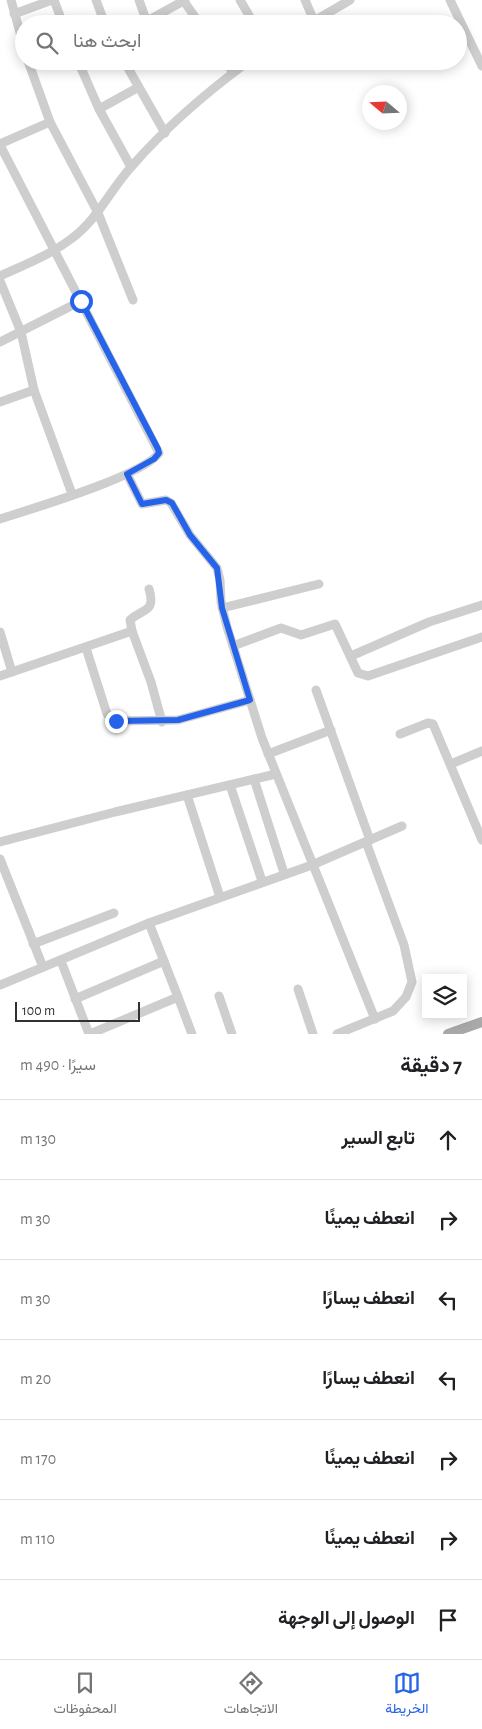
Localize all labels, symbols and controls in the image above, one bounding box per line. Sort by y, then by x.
search box [15,15,467,70]
icon: search [33,29,61,57]
text: ابحث هنا [73,32,141,51]
north arrow [362,85,407,130]
route start [70,290,93,313]
route end [105,710,128,733]
map controls [422,974,467,1019]
button: layers [422,974,467,1019]
scale bar [15,999,140,1022]
text: 100 m [22,1004,55,1018]
text: 7 دقيقة [400,1055,462,1076]
text: سيرًا · 490 m [20,1057,96,1073]
icon: ahead [434,1126,462,1154]
text: تابع السير [341,1129,415,1148]
text: 130 m [20,1131,56,1147]
icon: right [434,1206,462,1234]
text: انعطف يمينًا [325,1209,415,1228]
text: 30 m [20,1211,51,1227]
icon: left [434,1286,462,1314]
text: انعطف يسارًا [322,1289,415,1308]
text: 30 m [20,1291,51,1307]
icon: left [434,1366,462,1394]
text: انعطف يسارًا [322,1369,415,1388]
text: 20 m [20,1371,51,1387]
icon: right [434,1446,462,1474]
text: انعطف يمينًا [325,1449,415,1468]
text: 170 m [20,1451,56,1467]
icon: right [434,1526,462,1554]
text: انعطف يمينًا [325,1529,415,1548]
text: 110 m [20,1531,55,1547]
icon: arrive [434,1606,462,1634]
text: الوصول إلى الوجهة [278,1609,415,1628]
tab: المحفوظات [54,1669,117,1721]
tab: الاتجاهات [224,1669,278,1721]
tab: الخريطة [385,1669,428,1721]

